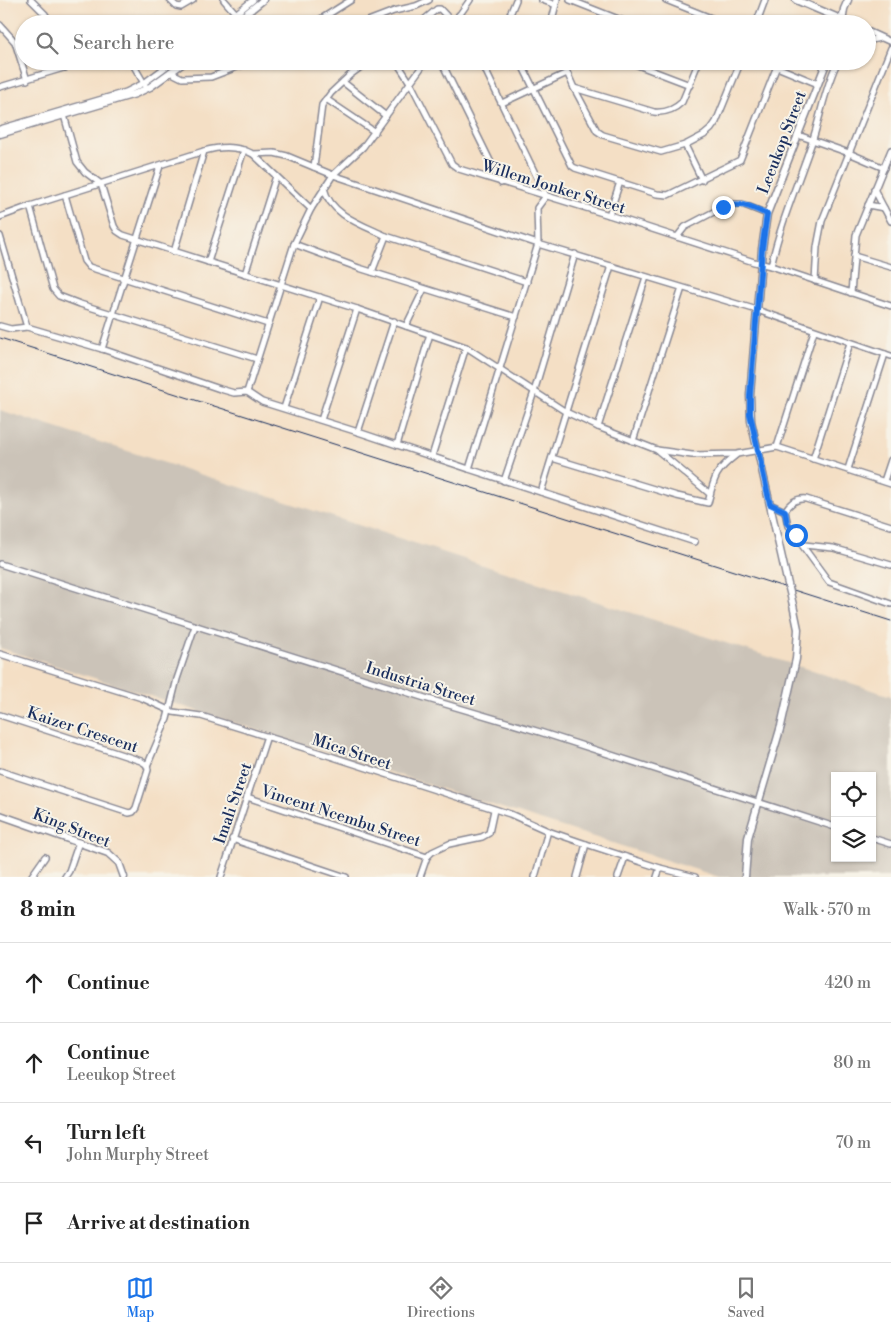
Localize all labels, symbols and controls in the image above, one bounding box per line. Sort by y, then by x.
search box [15,15,876,70]
icon: search [33,29,61,57]
text: Search here [73,31,174,55]
street label: Leeukop Street [753,88,811,197]
street label: Willem Jonker Street [478,155,628,218]
route end [712,196,735,219]
route start [785,524,808,547]
street label: Industria Street [363,658,478,710]
street label: Kaizer Crescent [24,703,141,757]
street label: Mica Street [309,730,394,774]
street label: Imali Street [210,760,256,847]
map controls [831,772,876,862]
button: locate [831,772,876,817]
street label: Vincent Ncembu Street [257,780,424,851]
street label: King Street [30,804,114,852]
button: layers [831,817,876,862]
text: 8 min [20,897,75,923]
text: Walk · 570 m [783,900,871,920]
icon: ahead [20,969,48,997]
text: Continue [67,971,150,995]
text: 420 m [824,973,871,993]
text: Continue [67,1041,150,1065]
icon: ahead [20,1049,48,1077]
text: 80 m [833,1053,871,1073]
text: Leeukop Street [67,1065,176,1085]
text: Turn left [67,1121,146,1145]
icon: left [20,1129,48,1157]
text: 70 m [835,1133,871,1153]
text: John Murphy Street [67,1145,209,1165]
icon: arrive [20,1209,48,1237]
text: Arrive at destination [67,1211,250,1235]
tab: Map [126,1274,154,1322]
tab: Directions [407,1274,475,1322]
tab: Saved [728,1274,765,1322]

